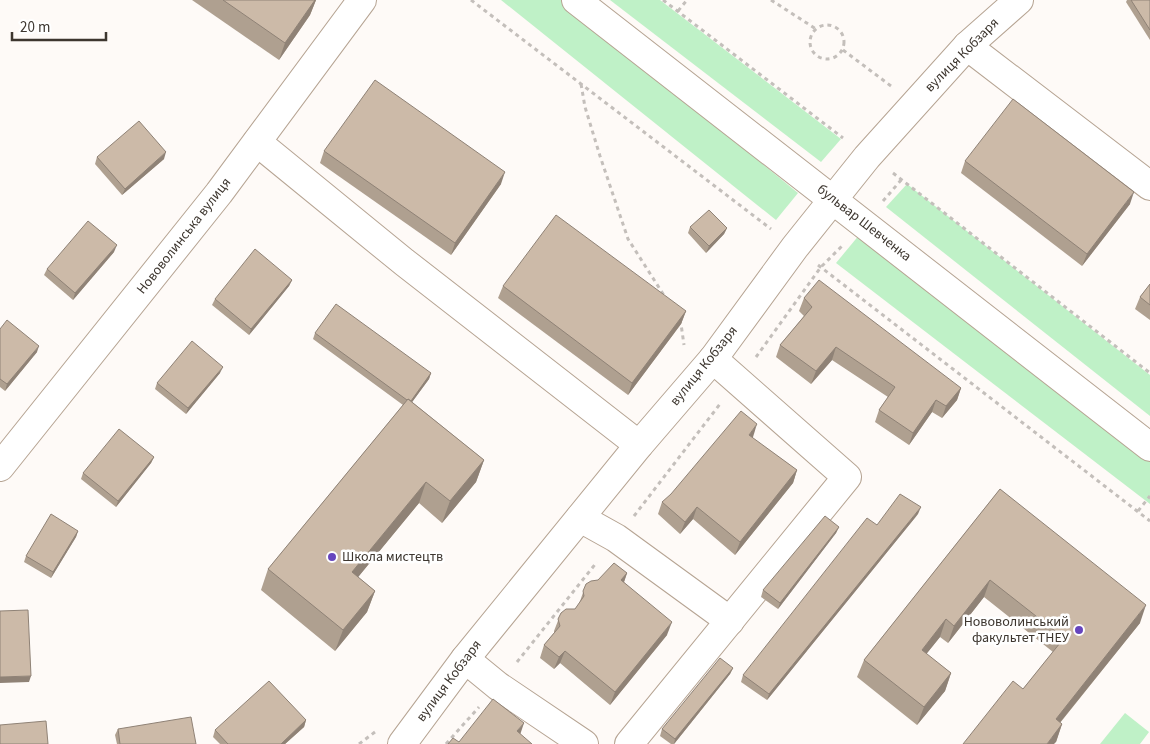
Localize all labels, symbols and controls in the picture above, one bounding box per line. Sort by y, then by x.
scale bar [12,10,106,42]
street label: вулиця Кобзаря [920,13,1004,97]
text: 20 m [20,17,50,38]
street label: Нововолинська вулиця [132,173,236,299]
street label: бульвар Шевченка [813,180,915,266]
street label: вулиця Кобзаря [665,322,743,410]
place label: Школа мистецтв [342,547,443,567]
marker: Школа мистецтв [326,551,338,563]
place label: Нововолинський факультет ТНЕУ [964,612,1070,648]
marker: Нововолинський факультет ТНЕУ [1073,624,1085,636]
street label: вулиця Кобзаря [412,636,486,726]

